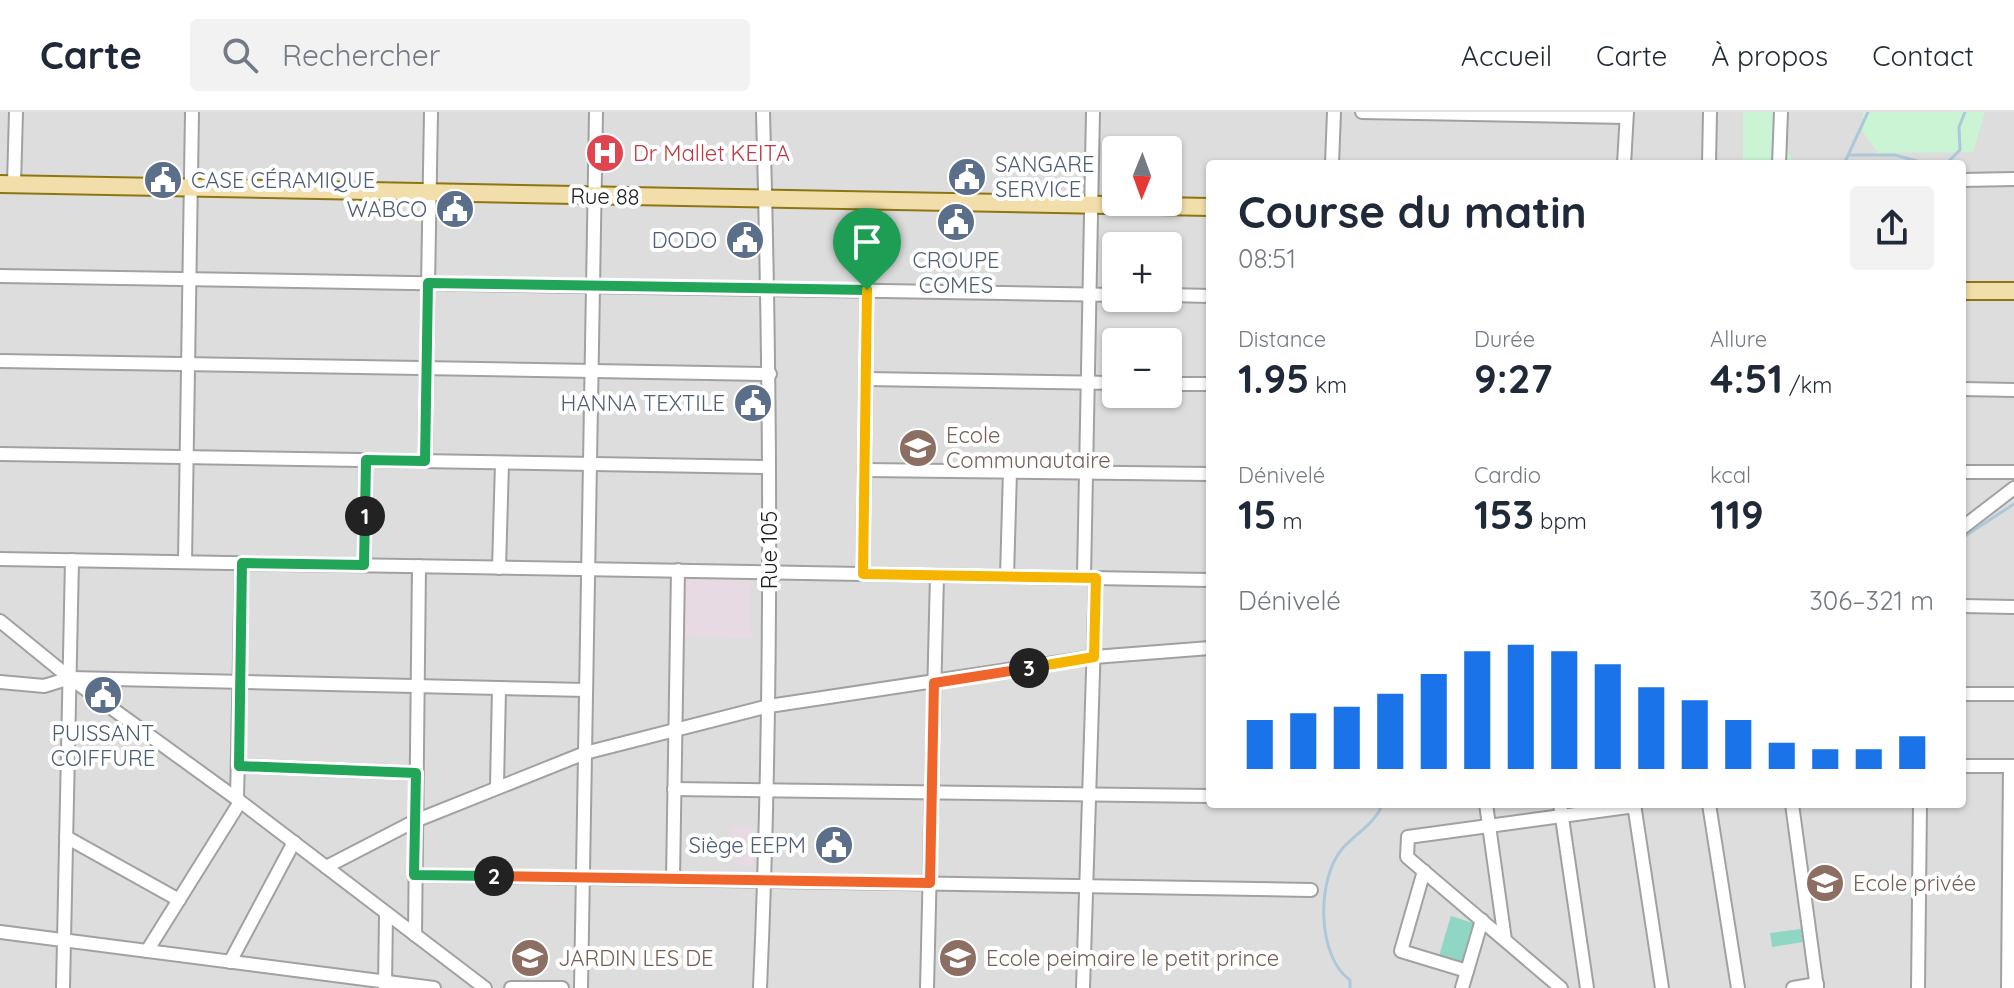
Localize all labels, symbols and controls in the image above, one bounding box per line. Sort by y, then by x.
search box [190,19,750,91]
text: Carte [40,31,142,79]
icon: search [218,33,262,77]
text: Rechercher [282,36,440,74]
text: Accueil [1461,38,1552,73]
text: Carte [1596,38,1667,73]
text: À propos [1711,38,1828,73]
text: Contact [1872,38,1974,73]
hospital icon: Dr Mallet KEITA [584,132,626,174]
north arrow [1102,136,1182,216]
map controls [1102,136,1182,408]
place label: Dr Mallet KEITA [633,139,790,167]
place label: SANGARE SERVICE [995,150,1094,203]
public building icon: SANGARE SERVICE [946,156,988,198]
public building icon: CASE CÉRAMIQUE [142,159,184,201]
place label: CASE CÉRAMIQUE [191,166,375,194]
street label: Rue 88 [570,181,640,211]
text: Course du matin [1238,184,1587,239]
button: share [1850,186,1934,270]
public building icon: WABCO [434,188,476,230]
place label: WABCO [346,195,427,223]
public building icon: CROUPE COMES [935,201,977,243]
pin [833,208,901,290]
public building icon: DODO [724,219,766,261]
icon: arrive [845,220,889,264]
place label: DODO [652,226,717,254]
button: + [1102,232,1182,312]
text: 08:51 [1238,242,1296,275]
place label: CROUPE COMES [912,246,1000,299]
text: Distance [1238,325,1326,353]
text: Durée [1474,325,1535,353]
text: Allure [1710,325,1767,353]
button: − [1102,328,1182,408]
text: 1.95 [1238,353,1309,403]
text: 9:27 [1474,353,1552,403]
text: 4:51 [1710,353,1783,403]
text: km [1309,371,1347,399]
text: /km [1783,371,1832,399]
public building icon: HANNA TEXTILE [732,382,774,424]
place label: HANNA TEXTILE [561,389,725,417]
place label: Ecole Communautaire [946,421,1111,474]
school or university icon: Ecole Communautaire [897,427,939,469]
text: Dénivelé [1238,461,1325,489]
text: Cardio [1474,461,1541,489]
text: kcal [1710,461,1751,489]
text: 15 [1238,489,1277,539]
text: 153 [1474,489,1534,539]
text: 119 [1710,489,1764,539]
pin: 1 [345,496,385,536]
text: 1 [361,502,369,530]
text: m [1277,507,1303,535]
text: bpm [1534,507,1587,535]
street label: Rue 105 [755,511,783,589]
text: Dénivelé [1238,584,1341,617]
text: 306–321 m [1809,584,1934,617]
pin: 3 [1009,648,1049,688]
text: 3 [1023,654,1035,682]
public building icon: PUISSANT COIFFURE [82,674,124,716]
place label: PUISSANT COIFFURE [51,719,155,772]
public building icon: Siège EEPM [813,824,855,866]
place label: Siège EEPM [689,831,806,859]
pin: 2 [474,856,514,896]
text: 2 [488,862,500,890]
school or university icon: Ecole privée [1804,862,1846,904]
place label: Ecole privée [1853,869,1976,897]
school or university icon: JARDIN LES DE [509,937,551,979]
school or university icon: Ecole peimaire le petit prince [937,937,979,979]
place label: JARDIN LES DE [558,944,713,972]
place label: Ecole peimaire le petit prince [986,944,1279,972]

